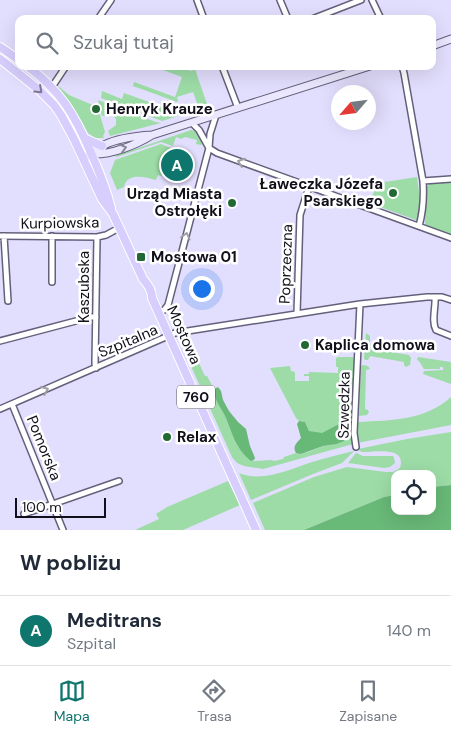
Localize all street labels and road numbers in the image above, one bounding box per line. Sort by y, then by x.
street label: Kurpiowska [20,212,100,234]
street label: Poprzeczna [275,224,297,304]
street label: Kaszubska [74,251,94,323]
street label: Mostowa [162,302,206,368]
street label: Szpitalna [95,320,161,362]
street label: Szwedzka [333,371,355,439]
road number: 760 [177,386,215,408]
street label: Pomorska [22,413,66,483]

